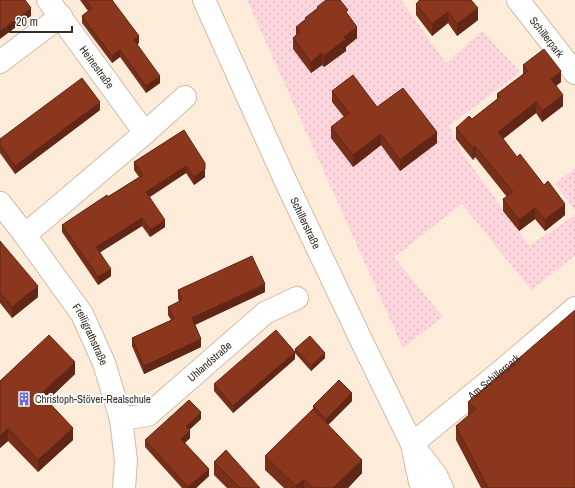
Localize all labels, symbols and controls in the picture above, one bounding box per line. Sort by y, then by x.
scale bar [10,8,72,34]
text: 20 m [16,14,38,30]
street label: Schillerpark [527,14,567,61]
street label: Heinestraße [77,43,117,91]
street label: Schillerstraße [287,195,324,251]
street label: Freiligrathstraße [70,301,111,367]
street label: Uhlandstraße [185,338,235,384]
street label: Am Schillerpark [464,351,523,403]
building icon: Christoph-Stöver-Realschule [16,391,32,407]
place label: Christoph-Stöver-Realschule [35,392,151,406]

